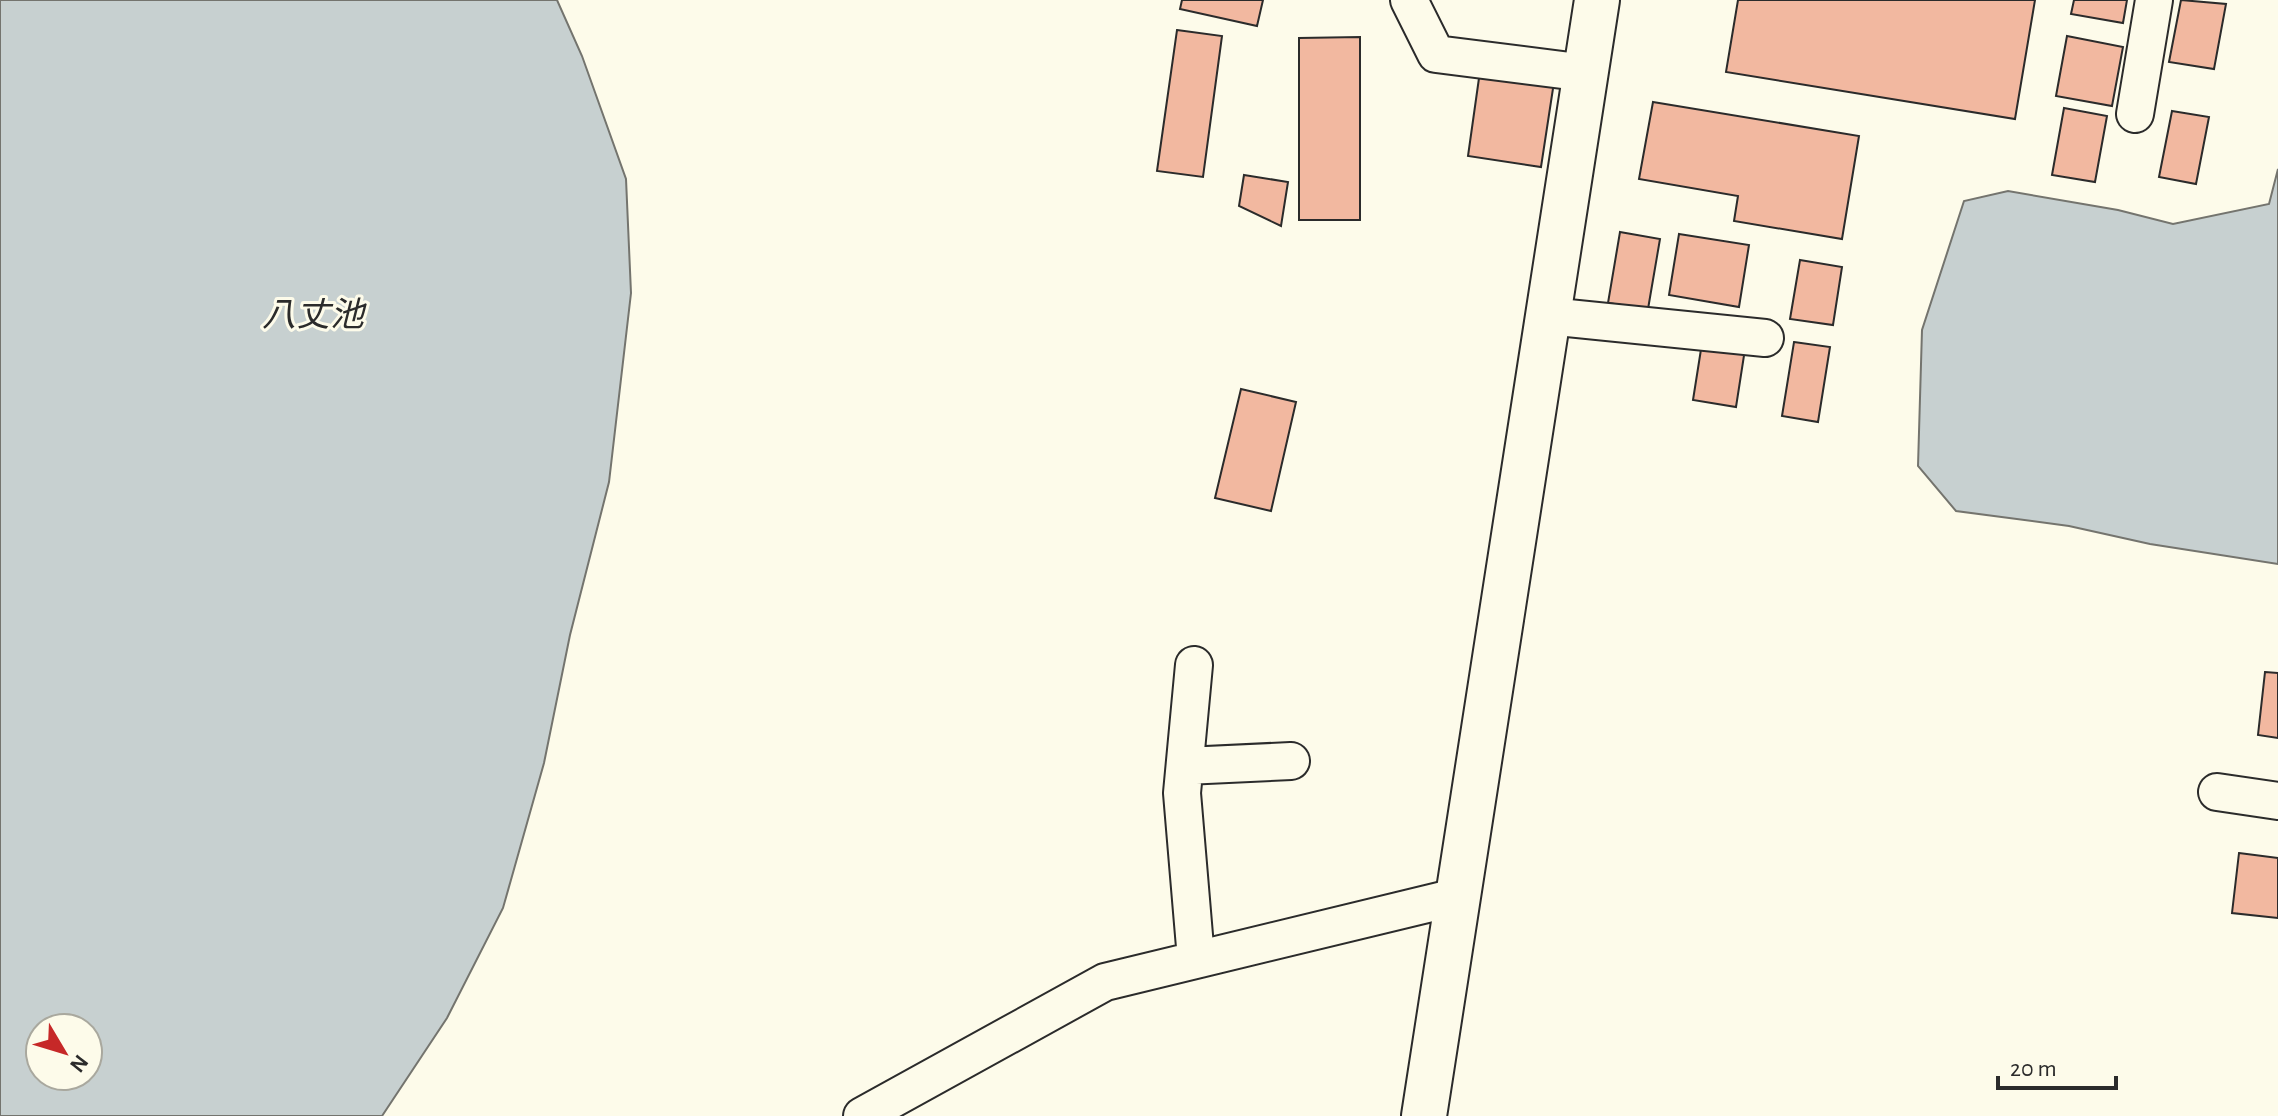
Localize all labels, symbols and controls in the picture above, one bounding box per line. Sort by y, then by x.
water label: 八丈池 [262,297,367,333]
north arrow [24,1012,104,1092]
scale bar [1998,1040,2116,1090]
text: N [66,1051,92,1076]
text: 20 m [2010,1057,2057,1081]

